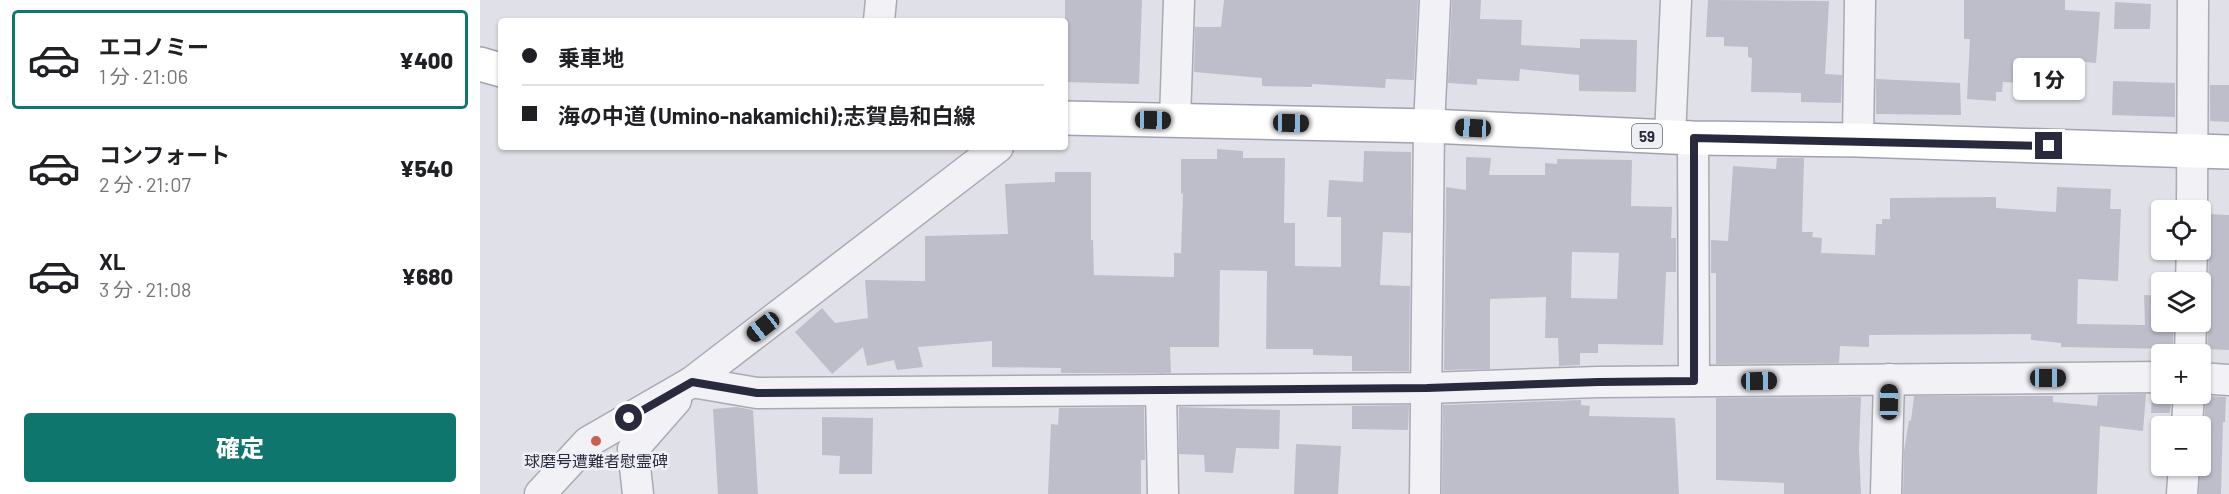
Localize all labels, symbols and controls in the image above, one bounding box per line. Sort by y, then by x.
icon: car [27,33,81,87]
text: エコノミー [99,33,209,59]
text: 乗車地 [558,44,624,70]
text: ¥400 [399,47,453,73]
callout: 1 分 [2013,59,2085,101]
text: 1 分 · 21:06 [99,64,188,88]
text: 1 分 [2033,67,2065,91]
text: 海の中道 (Umino-nakamichi);志賀島和白線 [558,102,976,128]
car [1135,111,1171,129]
car [1273,114,1309,132]
car [1455,118,1491,138]
road number: 59 [1632,124,1662,148]
route end [2035,132,2062,159]
icon: car [27,141,81,195]
text: コンフォート [99,141,230,167]
text: ¥540 [400,155,453,181]
text: 2 分 · 21:07 [99,172,191,196]
map controls [2151,200,2211,476]
button: locate [2151,200,2211,260]
text: XL [99,248,125,274]
icon: car [27,249,81,303]
text: ¥680 [401,263,453,289]
button: layers [2151,272,2211,332]
text: 3 分 · 21:08 [99,277,191,301]
car [743,309,783,345]
button: + [2151,344,2211,404]
car [2030,369,2066,387]
car [1741,372,1777,390]
car [1880,384,1898,420]
route start [615,404,642,431]
button: 確定 [24,413,456,482]
button: − [2151,416,2211,476]
marker: 球磨号遭難者慰霊碑 [589,434,603,448]
place label: 球磨号遭難者慰霊碑 [524,451,668,470]

